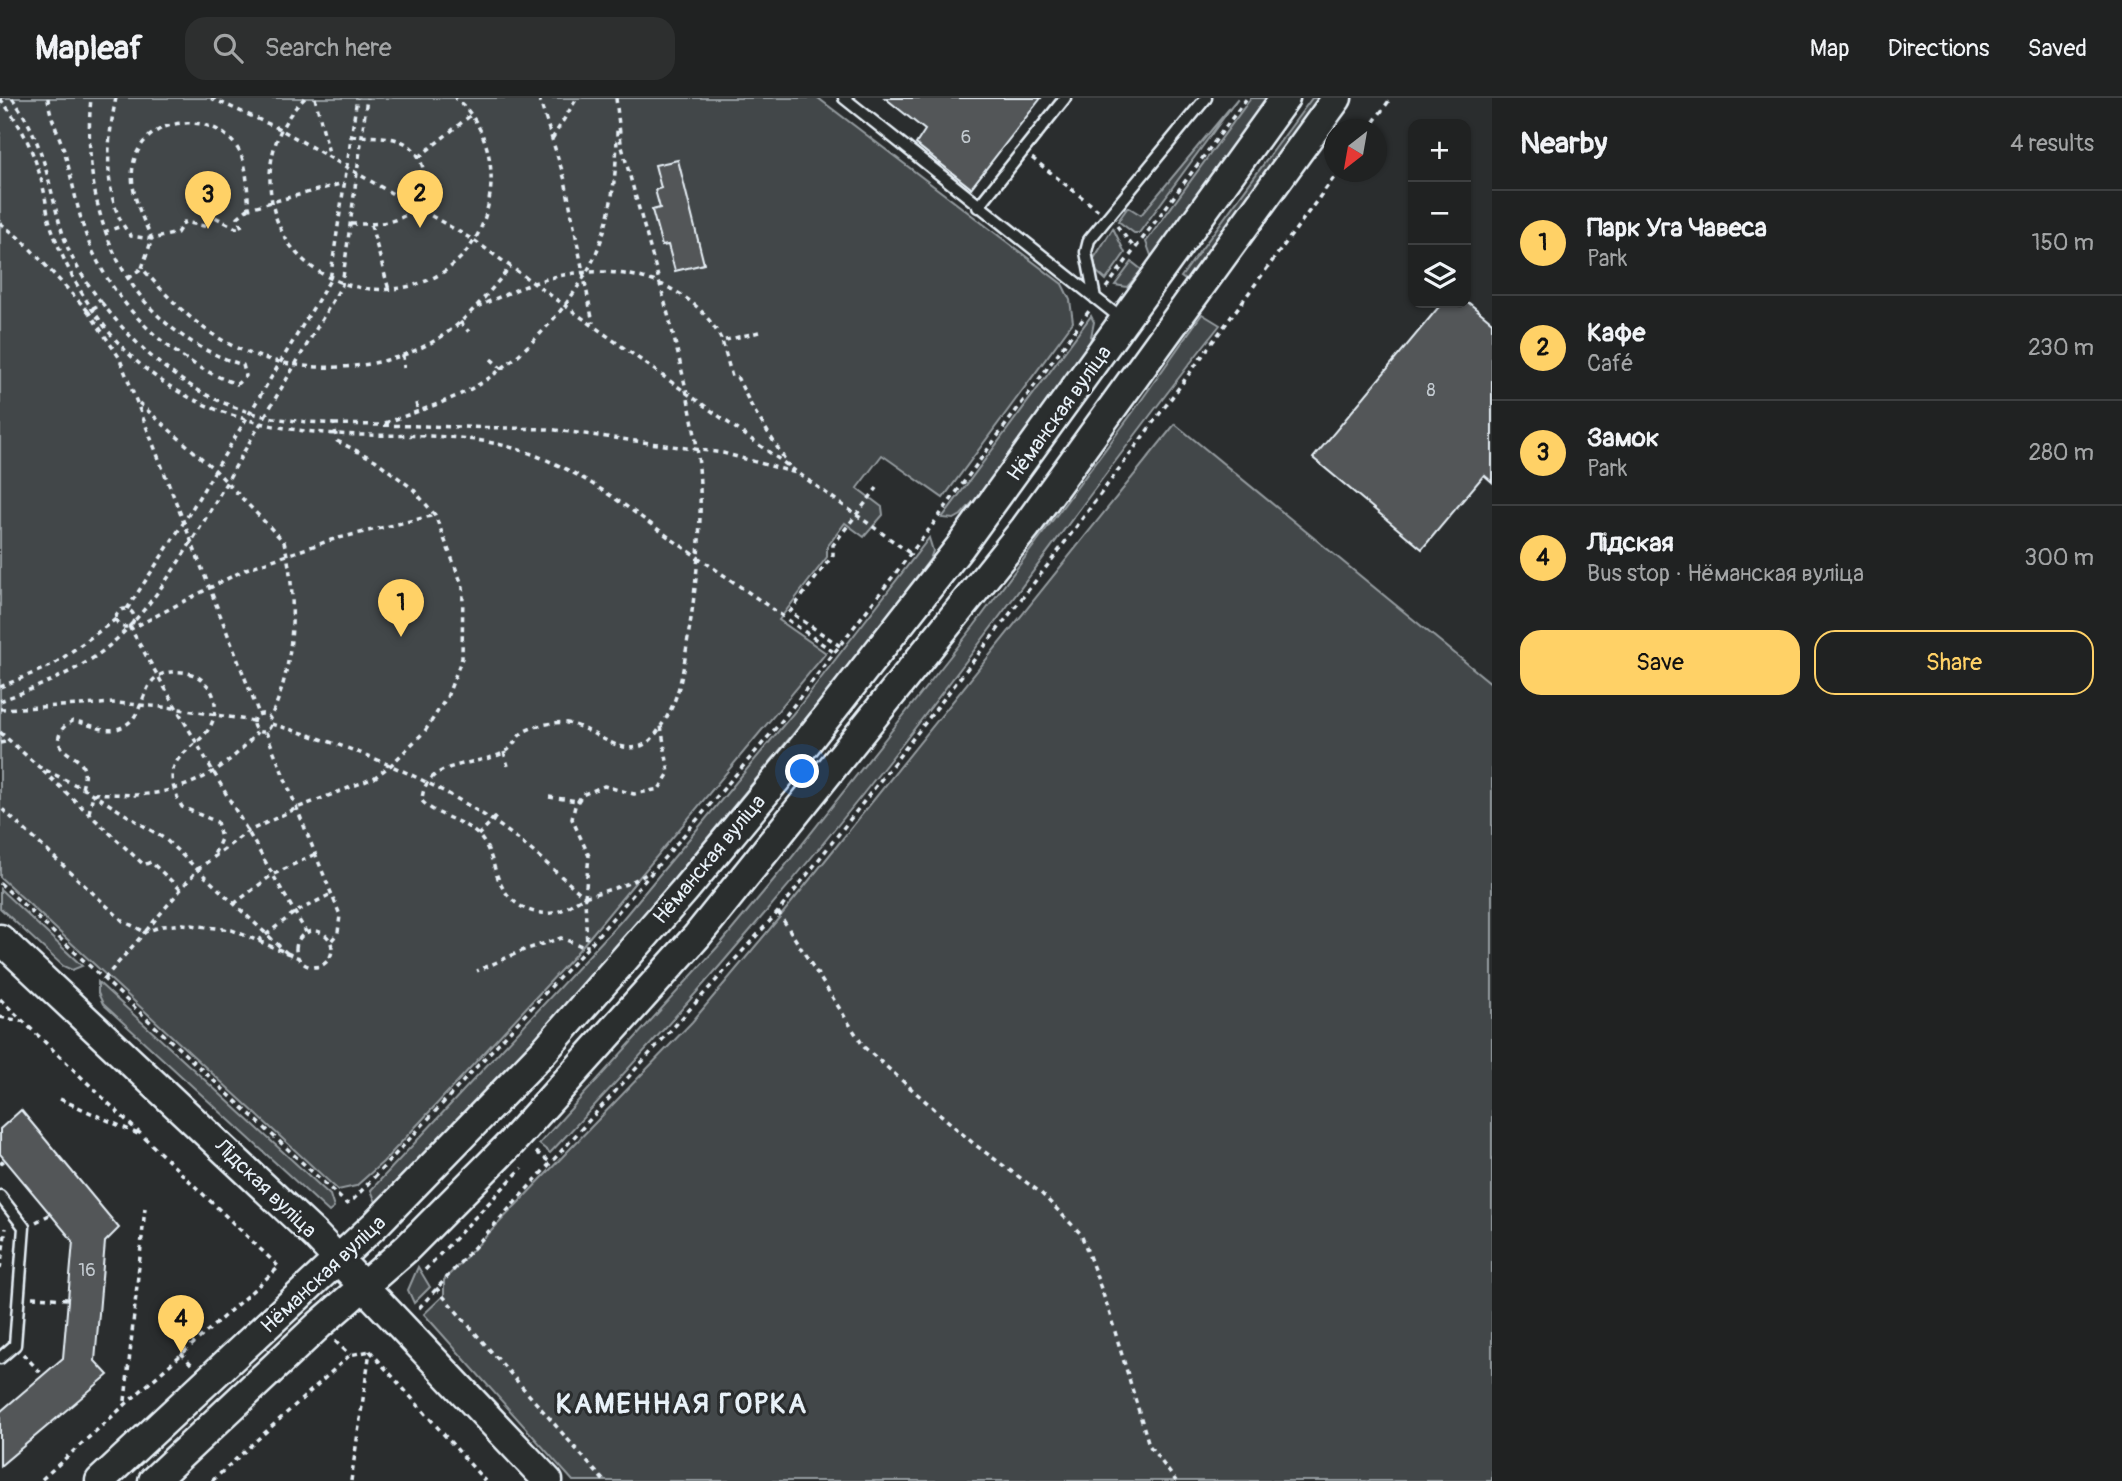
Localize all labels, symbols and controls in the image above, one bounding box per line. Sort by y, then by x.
search box [185,17,675,80]
text: Mapleaf [35,28,143,69]
icon: search [209,29,247,67]
text: Search here [265,32,392,64]
text: Map [1810,34,1850,63]
text: Directions [1888,34,1989,63]
text: Saved [2027,34,2087,63]
north arrow [1324,119,1387,182]
map controls [1408,119,1471,308]
button: + [1408,119,1471,182]
text: Nearby [1520,125,1607,162]
house number: 6 [961,126,971,149]
text: 4 results [2010,129,2094,158]
pin: 2 [397,170,443,228]
pin: 3 [185,171,231,229]
button: − [1408,182,1471,245]
text: Парк Уга Чавеса [1587,212,1767,244]
text: 1 [1539,228,1548,257]
text: 150 m [2031,228,2094,257]
text: Park [1587,244,1627,273]
button: layers [1408,245,1471,308]
text: Кафе [1587,317,1645,349]
text: 2 [1537,333,1549,362]
text: 230 m [2028,333,2094,362]
street label: Нёманская вуліца [1001,340,1118,487]
text: Café [1587,349,1633,378]
house number: 8 [1426,379,1436,402]
text: Замок [1587,422,1659,454]
text: 3 [1537,438,1549,467]
text: 280 m [2028,438,2094,467]
text: Park [1587,454,1627,483]
text: Лідская [1587,527,1674,559]
text: 4 [1536,543,1550,572]
text: 300 m [2024,543,2094,572]
text: Bus stop · Нёманская вуліца [1587,559,1864,588]
pin: 1 [378,579,424,637]
button: Save [1520,630,1800,695]
button: Share [1814,630,2094,695]
your location [785,754,819,788]
street label: Нёманская вуліца [647,789,772,930]
street label: Лідская вуліца [208,1132,322,1244]
street label: Нёманская вуліца [255,1209,392,1339]
house number: 16 [78,1259,96,1282]
pin: 4 [158,1295,204,1353]
district label: КАМЕННАЯ ГОРКА [556,1387,808,1422]

